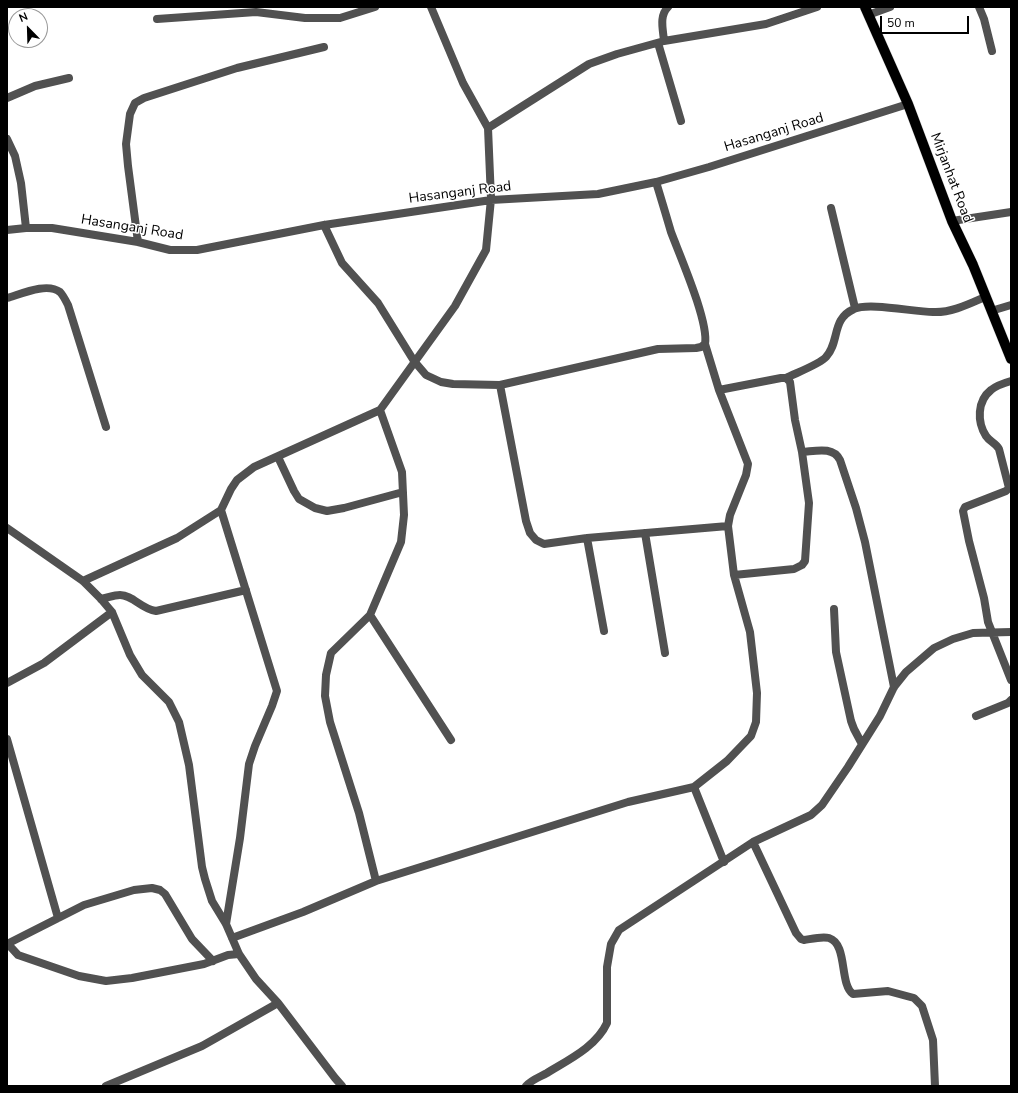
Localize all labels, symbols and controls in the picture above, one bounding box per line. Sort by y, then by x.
north arrow [8,8,48,48]
scale bar [882,8,971,34]
text: N [17,9,30,26]
text: 50 m [887,15,915,31]
street label: Hasanganj Road [722,110,826,156]
street label: Mirjanhat Road [926,130,976,226]
street label: Hasanganj Road [408,178,512,208]
street label: Hasanganj Road [80,212,184,244]

